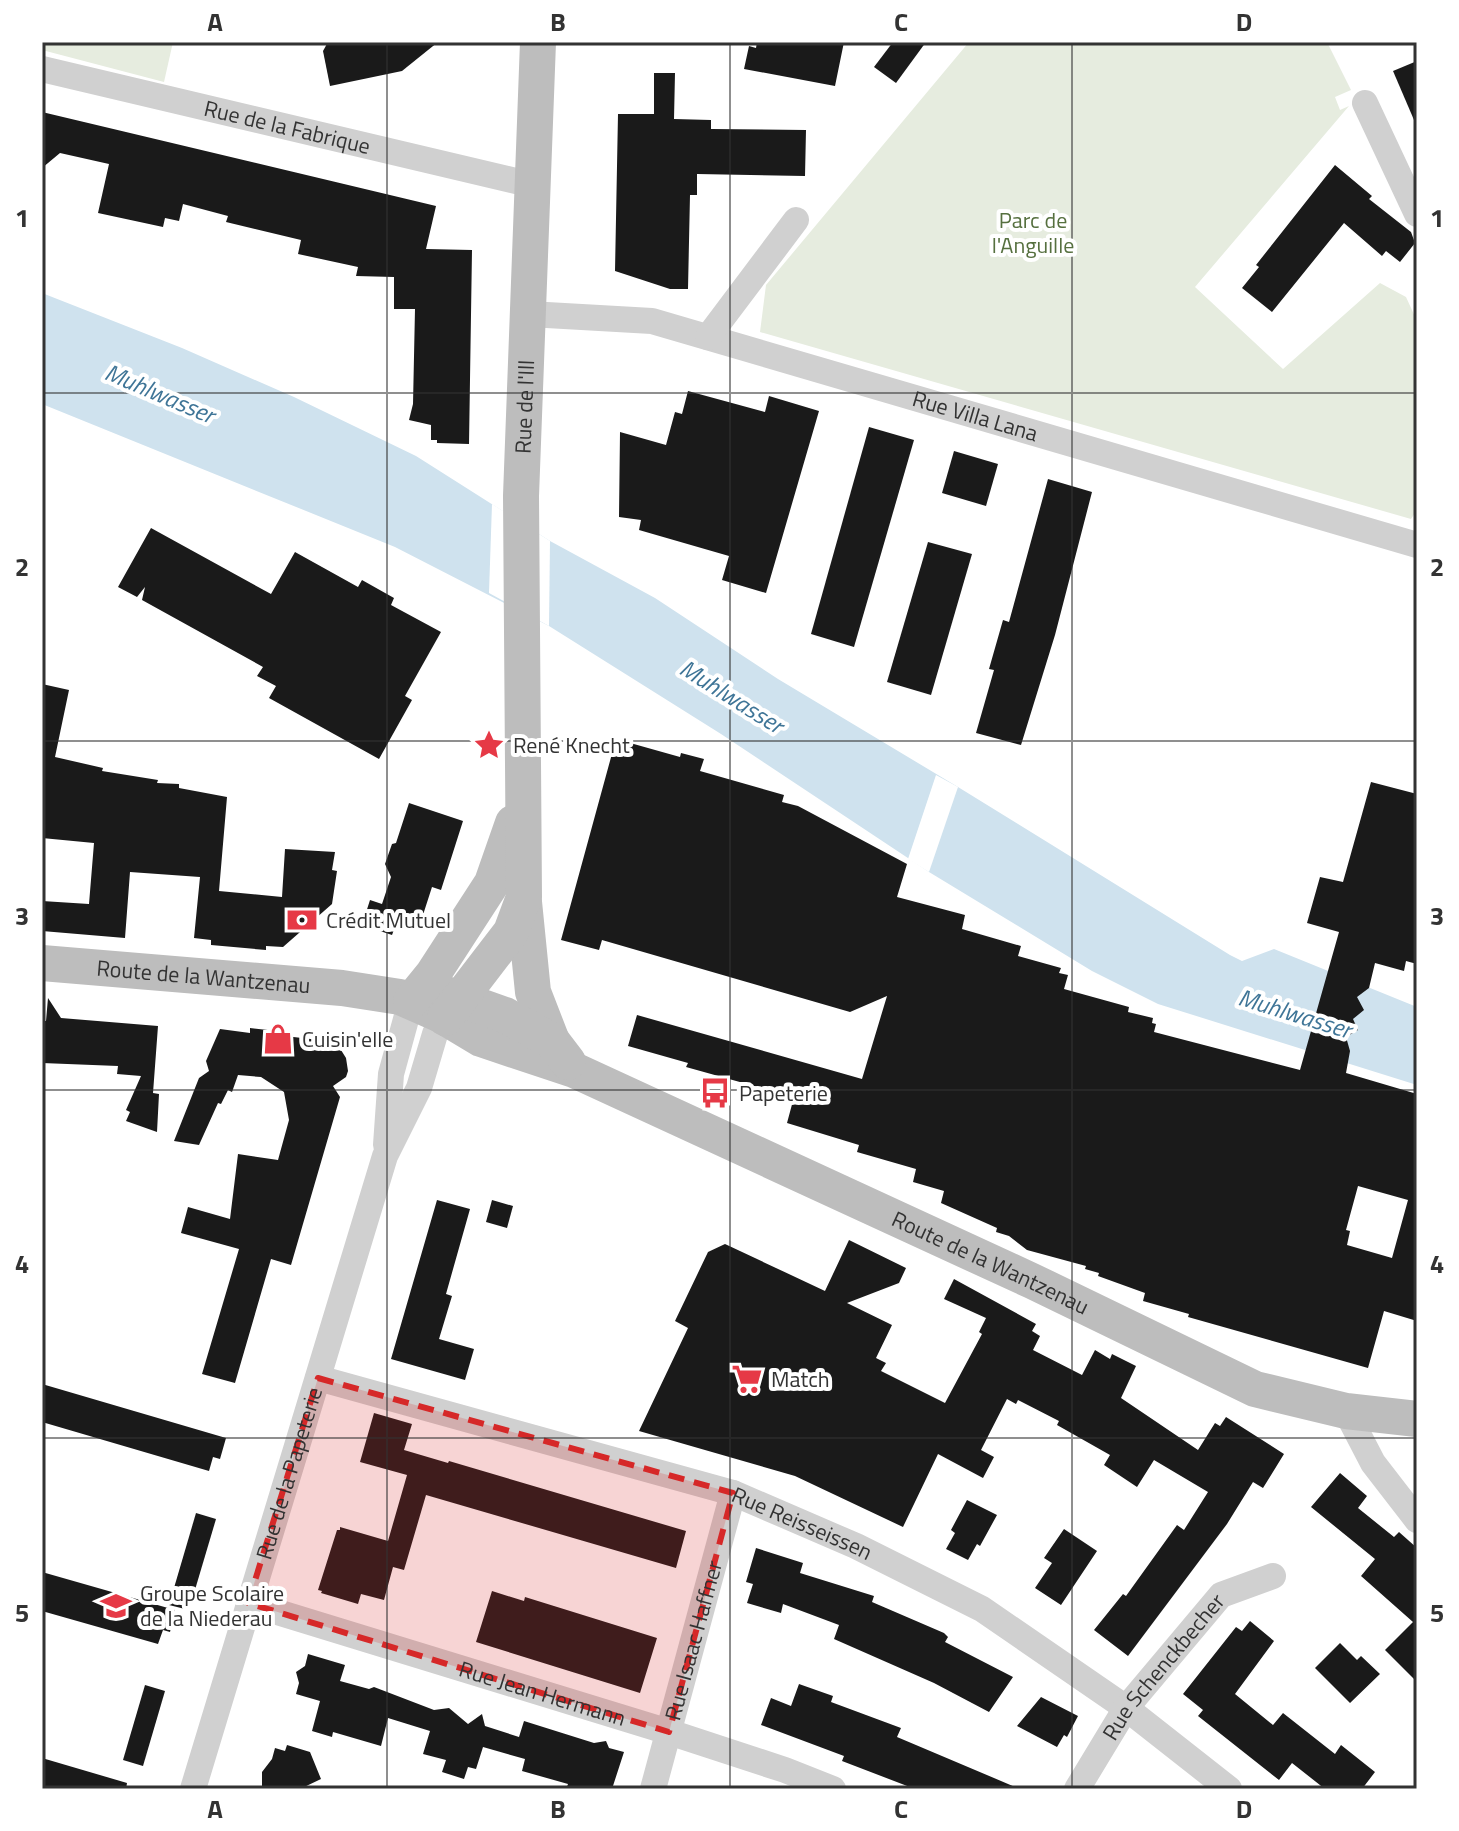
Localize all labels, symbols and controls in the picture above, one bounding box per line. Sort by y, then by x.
text: A [207,2,223,41]
text: B [550,2,566,41]
text: C [894,2,908,41]
text: D [1236,2,1252,41]
street label: Rue de la Fabrique [201,91,374,163]
text: 1 [15,198,29,237]
text: 1 [1430,198,1444,237]
park label: Parc de l'Anguille [992,203,1074,262]
water label: Muhlwasser [99,354,224,434]
street label: Rue de l'Ill [506,359,543,454]
street label: Rue Villa Lana [908,381,1042,450]
text: 2 [15,547,29,586]
text: 2 [1430,547,1444,586]
water label: Muhlwasser [673,650,794,744]
place icon: René Knecht [472,728,506,762]
place label: René Knecht [513,728,630,762]
text: 3 [15,896,29,935]
text: 3 [1430,896,1444,935]
bank icon: Crédit Mutuel [285,903,319,937]
place label: Crédit Mutuel [326,903,451,937]
street label: Route de la Wantzenau [95,951,312,1002]
water label: Muhlwasser [1234,979,1359,1048]
shop icon: Cuisin'elle [261,1022,295,1056]
place label: Cuisin'elle [302,1022,393,1056]
bus stop icon: Papeterie [698,1076,732,1110]
place label: Papeterie [739,1076,828,1110]
street label: Route de la Wantzenau [886,1202,1095,1323]
text: 4 [15,1244,29,1283]
text: 4 [1430,1244,1444,1283]
supermarket icon: Match [730,1362,764,1396]
place label: Match [771,1362,830,1396]
street label: Rue de la Papeterie [247,1383,331,1564]
street label: Rue Reisseissen [726,1477,878,1569]
street label: Rue Isaac Haffner [655,1556,731,1724]
place label: Groupe Scolaire de la Niederau [140,1576,284,1635]
street label: Rue Schenckbecher [1093,1585,1233,1747]
school or university icon: Groupe Scolaire de la Niederau [99,1589,133,1623]
text: 5 [15,1593,29,1632]
text: 5 [1430,1593,1444,1632]
street label: Rue Jean Hermann [455,1652,630,1735]
text: A [207,1789,223,1828]
text: B [550,1789,566,1828]
text: C [894,1789,908,1828]
text: D [1236,1789,1252,1828]

